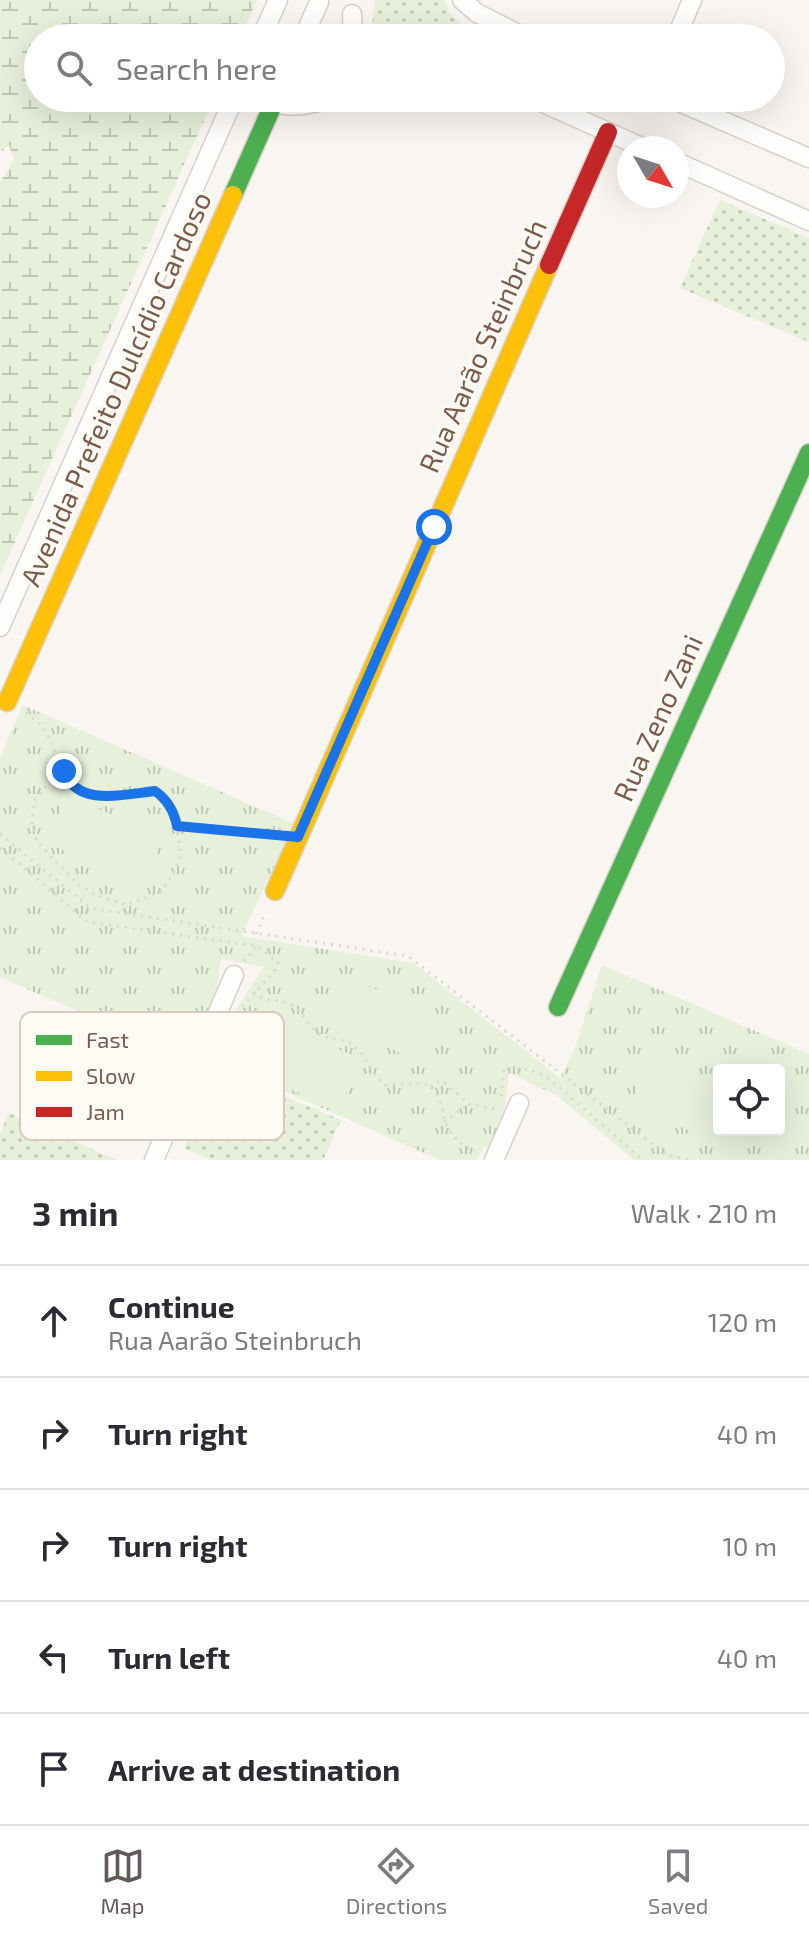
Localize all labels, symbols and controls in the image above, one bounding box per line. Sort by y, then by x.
search box [24,24,785,112]
icon: search [52,46,96,90]
text: Search here [116,50,277,86]
north arrow [617,136,689,208]
street label: Avenida Prefeito Dulcídio Cardoso [12,186,218,591]
street label: Rua Aarão Steinbruch [411,214,553,477]
route start [416,509,452,545]
street label: Rua Zeno Zani [605,629,709,806]
route end [46,753,82,789]
legend [20,1012,284,1140]
text: Fast [86,1026,129,1052]
text: Slow [86,1062,135,1088]
map controls [713,1064,785,1136]
button: locate [713,1064,785,1136]
text: Jam [86,1098,125,1124]
text: 3 min [32,1192,118,1233]
text: Walk · 210 m [631,1197,777,1228]
text: Continue [108,1288,235,1324]
icon: ahead [32,1299,76,1343]
text: 120 m [708,1306,777,1337]
text: Rua Aarão Steinbruch [108,1324,362,1355]
icon: right [32,1411,76,1455]
text: Turn right [108,1415,248,1451]
text: 40 m [717,1418,777,1449]
icon: right [32,1523,76,1567]
text: Turn right [108,1527,248,1563]
text: 10 m [722,1530,777,1561]
icon: left [32,1635,76,1679]
text: Turn left [108,1639,230,1675]
text: 40 m [717,1642,777,1673]
icon: arrive [32,1747,76,1791]
text: Arrive at destination [108,1751,400,1787]
tab: Map [101,1844,145,1918]
tab: Directions [346,1844,447,1918]
tab: Saved [648,1844,708,1918]

